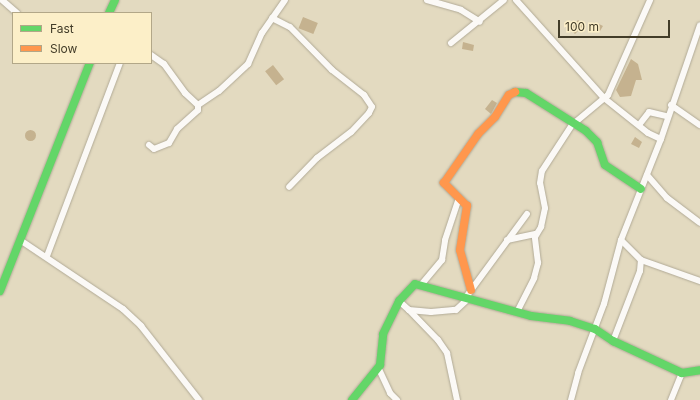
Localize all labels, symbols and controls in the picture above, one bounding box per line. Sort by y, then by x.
legend [12,12,152,64]
scale bar [560,12,672,38]
text: 100 m [565,19,599,34]
text: Fast [50,21,74,36]
text: Slow [50,41,77,56]

